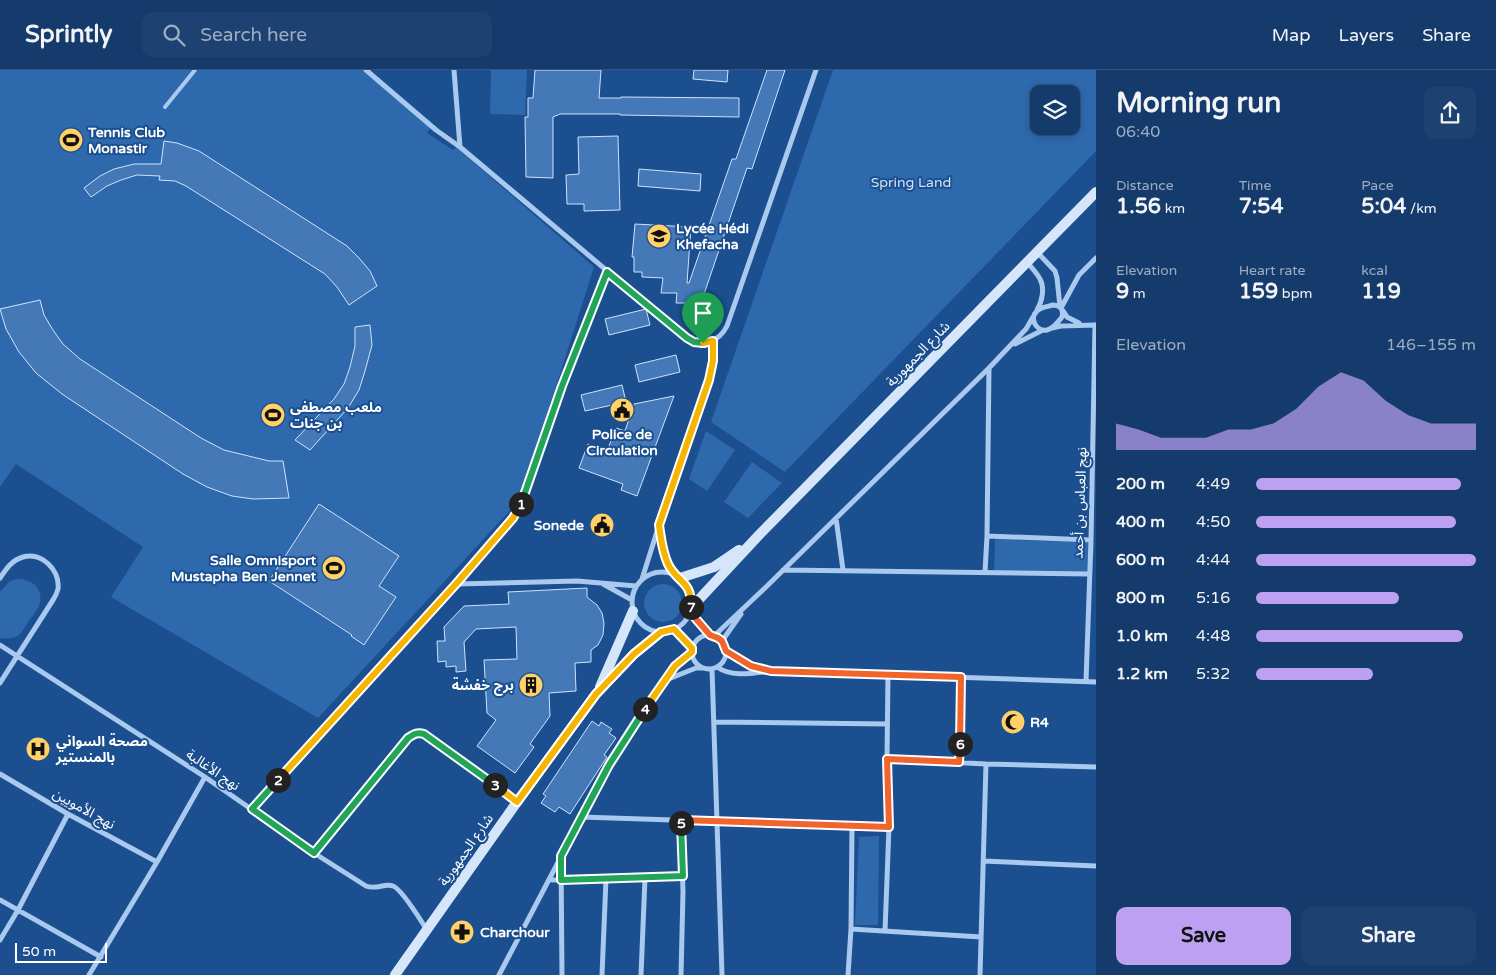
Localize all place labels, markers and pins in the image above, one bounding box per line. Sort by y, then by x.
place label: Tennis Club Monastir [87,124,165,157]
sports icon: Tennis Club Monastir [58,127,84,153]
place label: Lycée Hédi Khefacha [676,220,749,253]
school or university icon: Lycée Hédi Khefacha [646,223,672,249]
pin [682,292,724,343]
public building icon: Police de Circulation [609,397,635,423]
place label: ملعب مصطفى بن جنات [290,399,382,432]
sports icon: ملعب مصطفى بن جنات [260,402,286,428]
place label: Police de Circulation [586,426,658,459]
pin: 1 [508,492,534,516]
public building icon: Sonede [589,512,615,538]
place label: Sonede [534,517,584,534]
place label: Salle Omnisport Mustapha Ben Jennet [171,552,317,585]
sports icon: Salle Omnisport Mustapha Ben Jennet [321,555,347,581]
pin: 7 [678,594,704,620]
building icon: برج خفشة [518,672,544,698]
place label: برج خفشة [452,677,514,696]
pin: 4 [632,696,658,722]
mosque icon: R4 [1000,709,1026,735]
place label: R4 [1030,714,1049,731]
pin: 6 [948,732,972,756]
place label: مصحة السواني بالمنستير [55,733,148,766]
hospital icon: مصحة السواني بالمنستير [25,736,51,762]
pin: 2 [266,768,290,792]
pin: 3 [482,772,508,798]
pin: 5 [668,810,694,836]
pharmacy icon: Charchour [449,919,475,945]
place label: Charchour [480,924,550,941]

